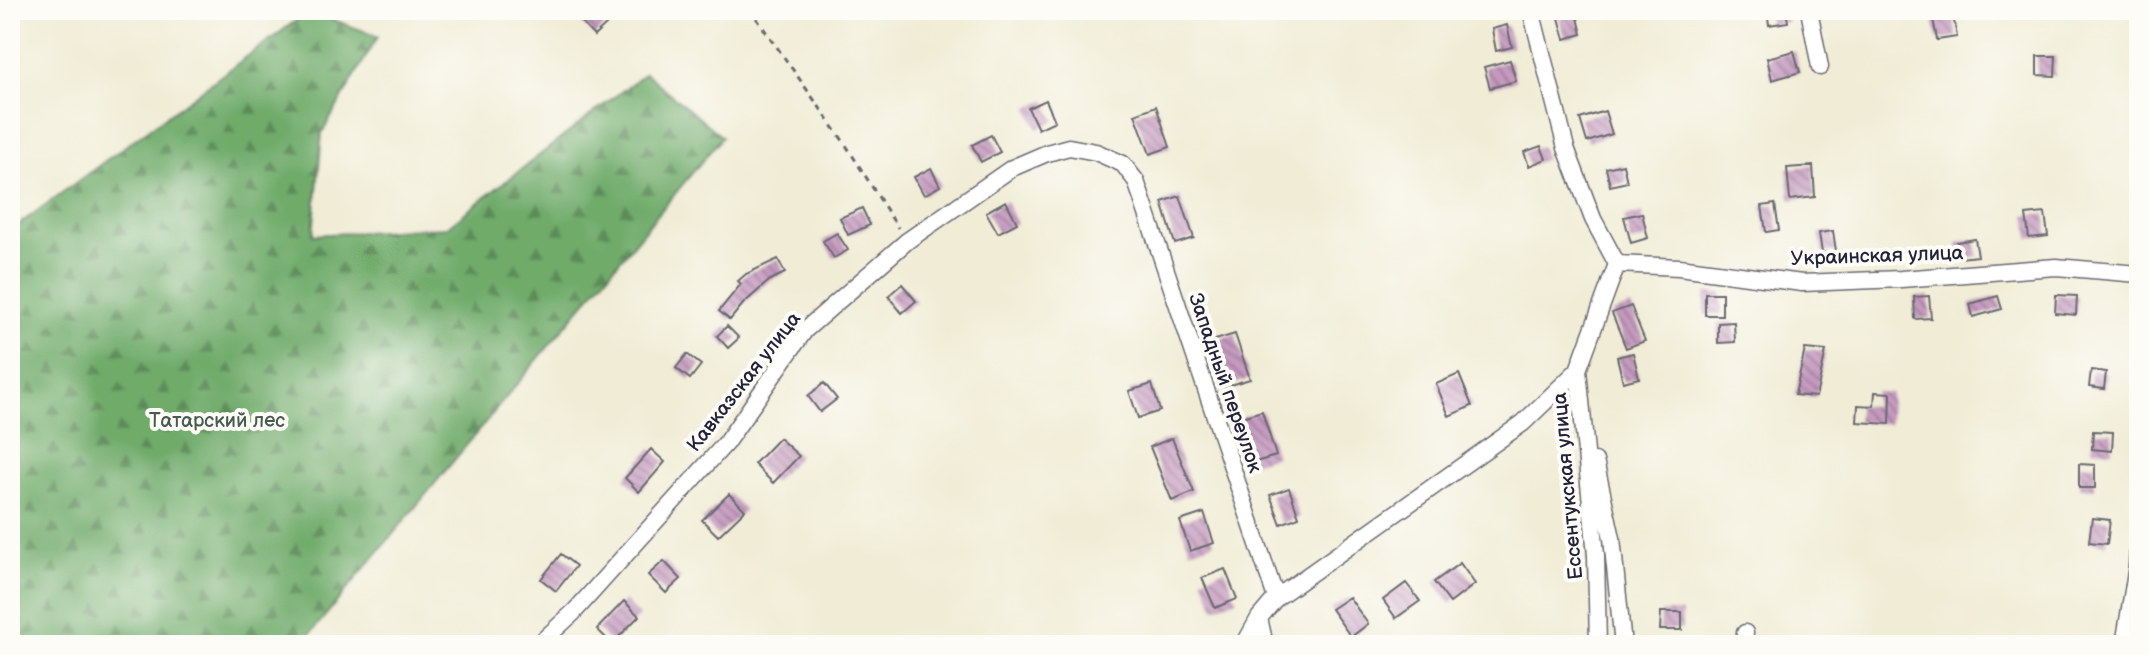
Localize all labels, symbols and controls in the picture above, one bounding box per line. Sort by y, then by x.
street label: Украинская улица [1790,241,1964,271]
street label: Западный переулок [1183,290,1267,476]
street label: Кавказская улица [682,307,806,457]
street label: Ессентукская улица [1548,391,1588,581]
park label: Татарский лес [149,409,285,433]

